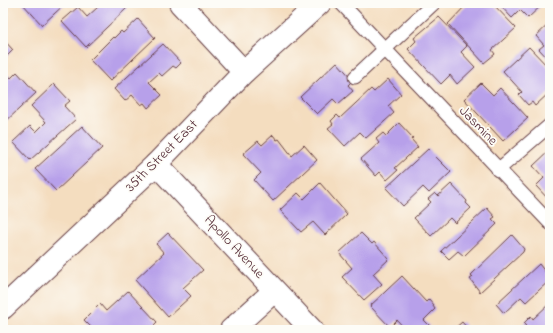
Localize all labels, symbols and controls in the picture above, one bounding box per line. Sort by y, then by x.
street label: Jasmine [454,101,503,151]
street label: 35th Street East [121,115,203,197]
street label: Apollo Avenue [199,210,270,284]

